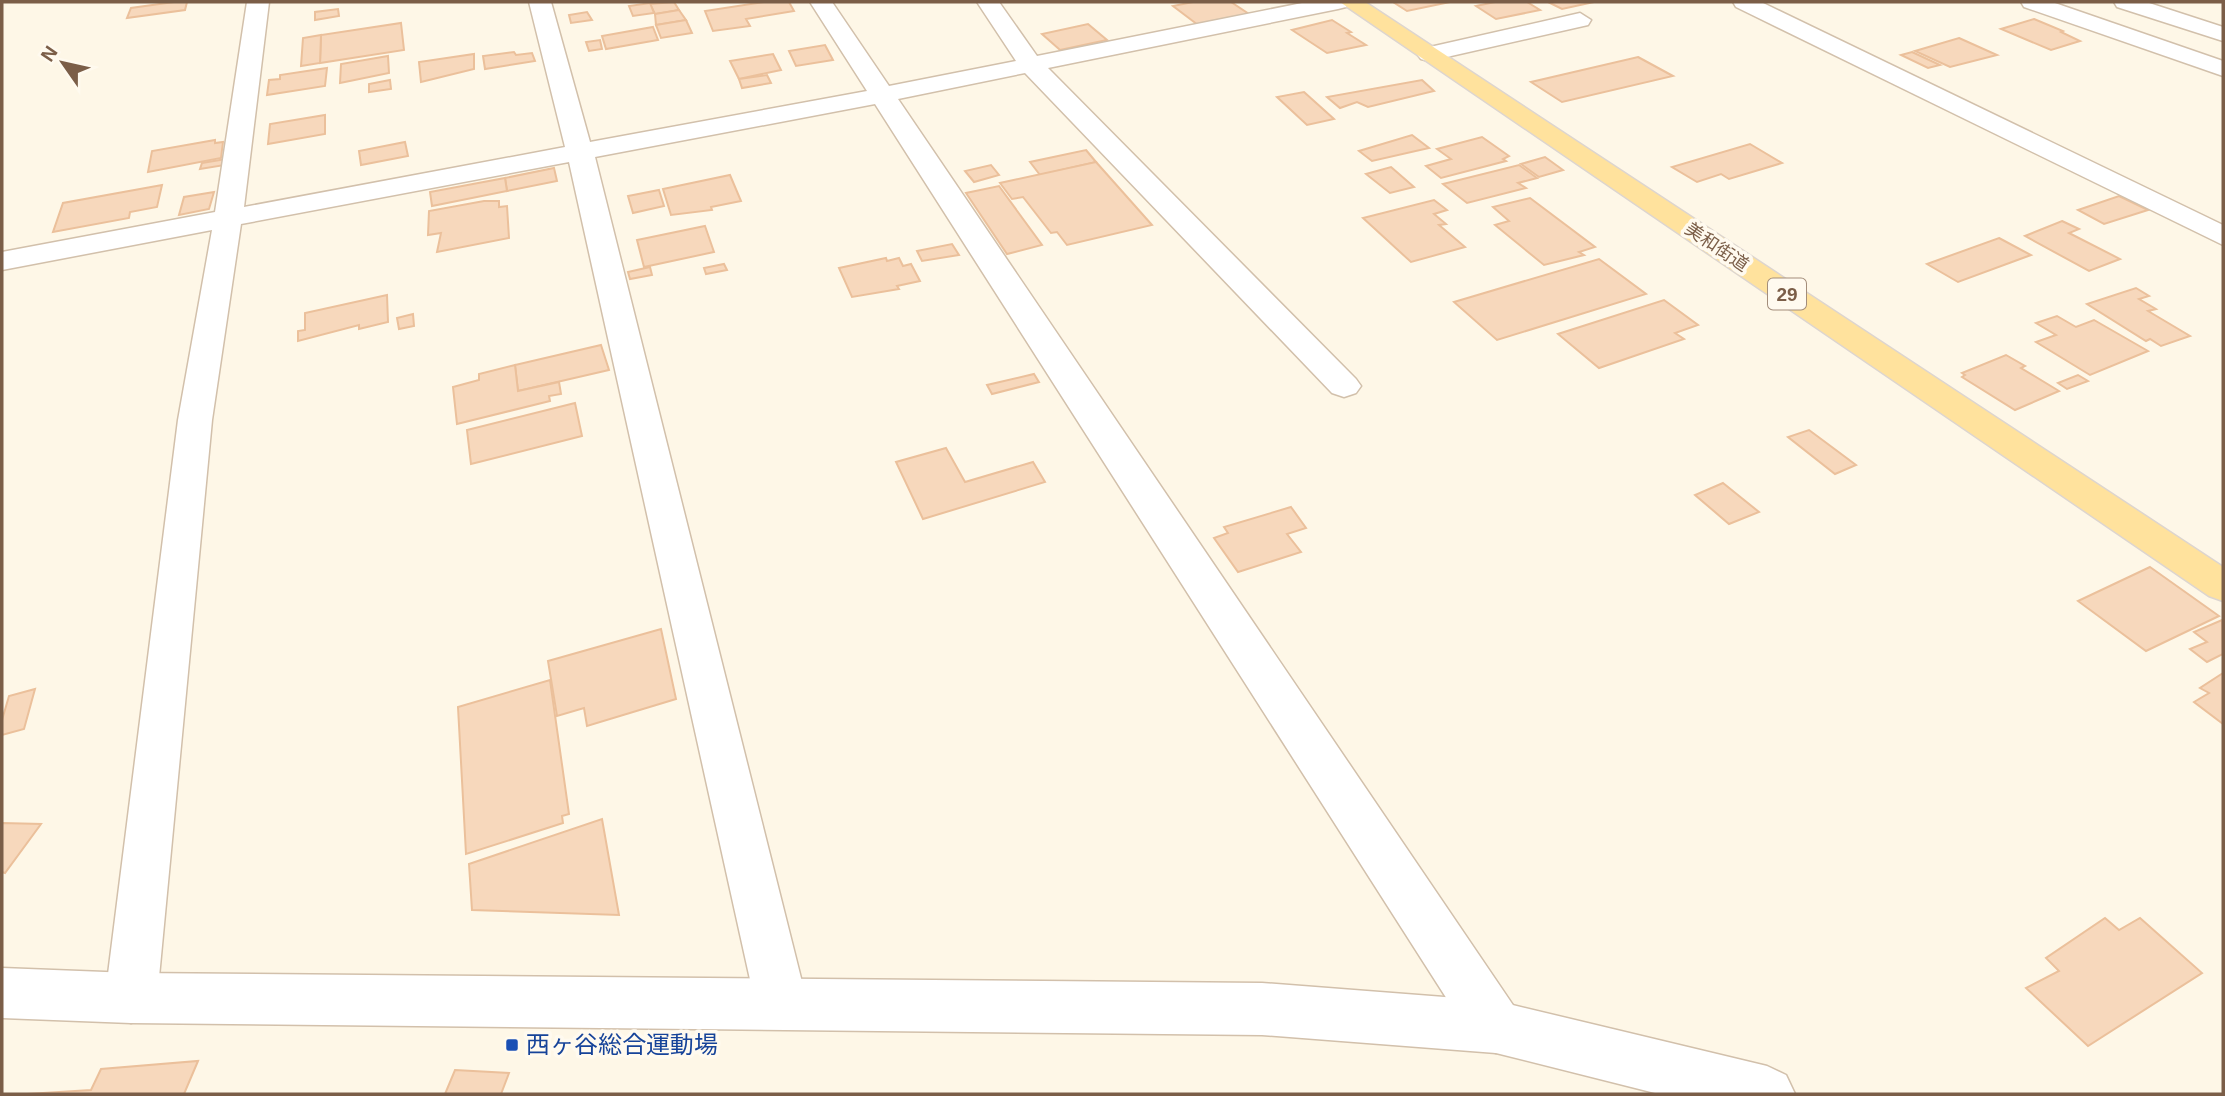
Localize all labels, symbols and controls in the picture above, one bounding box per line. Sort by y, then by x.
north arrow [28,28,98,98]
text: N [37,42,62,65]
street label: 美和街道 [1682,219,1752,275]
road number: 29 [1768,278,1806,310]
place label: 西ヶ谷総合運動場 [526,1031,718,1058]
marker: 西ヶ谷総合運動場 [504,1037,520,1053]

